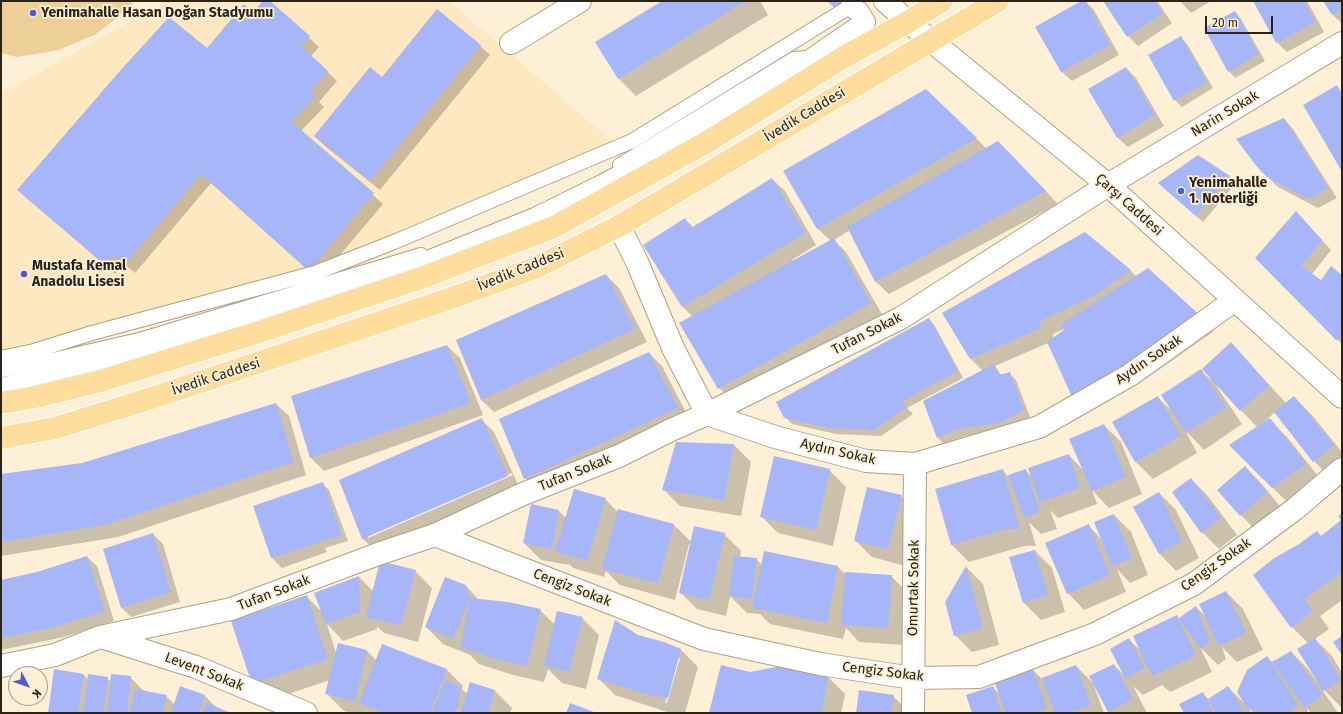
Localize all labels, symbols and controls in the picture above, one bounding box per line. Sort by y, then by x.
place label: Yenimahalle Hasan Doğan Stadyumu [41,5,273,21]
marker: Yenimahalle Hasan Doğan Stadyumu [28,8,38,18]
scale bar [1207,8,1275,34]
text: 20 m [1212,16,1238,30]
street label: İvedik Caddesi [761,84,849,146]
street label: Narin Sokak [1188,87,1262,141]
street label: Çarşı Caddesi [1092,170,1166,240]
place label: Yenimahalle 1. Noterliği [1189,175,1267,208]
marker: Yenimahalle 1. Noterliği [1176,186,1186,196]
street label: İvedik Caddesi [475,245,567,295]
place label: Mustafa Kemal Anadolu Lisesi [32,258,126,290]
marker: Mustafa Kemal Anadolu Lisesi [19,269,29,279]
street label: Tufan Sokak [829,309,905,359]
street label: Aydın Sokak [1113,332,1185,388]
street label: İvedik Caddesi [170,355,262,399]
street label: Aydın Sokak [799,435,877,469]
street label: Tufan Sokak [536,451,614,495]
street label: Cengiz Sokak [1178,535,1254,595]
street label: Omurtak Sokak [905,540,923,636]
street label: Cengiz Sokak [531,565,613,611]
street label: Tufan Sokak [235,571,313,615]
street label: Levent Sokak [162,649,246,695]
street label: Cengiz Sokak [841,659,925,685]
north arrow [8,666,48,706]
text: K [29,687,44,700]

